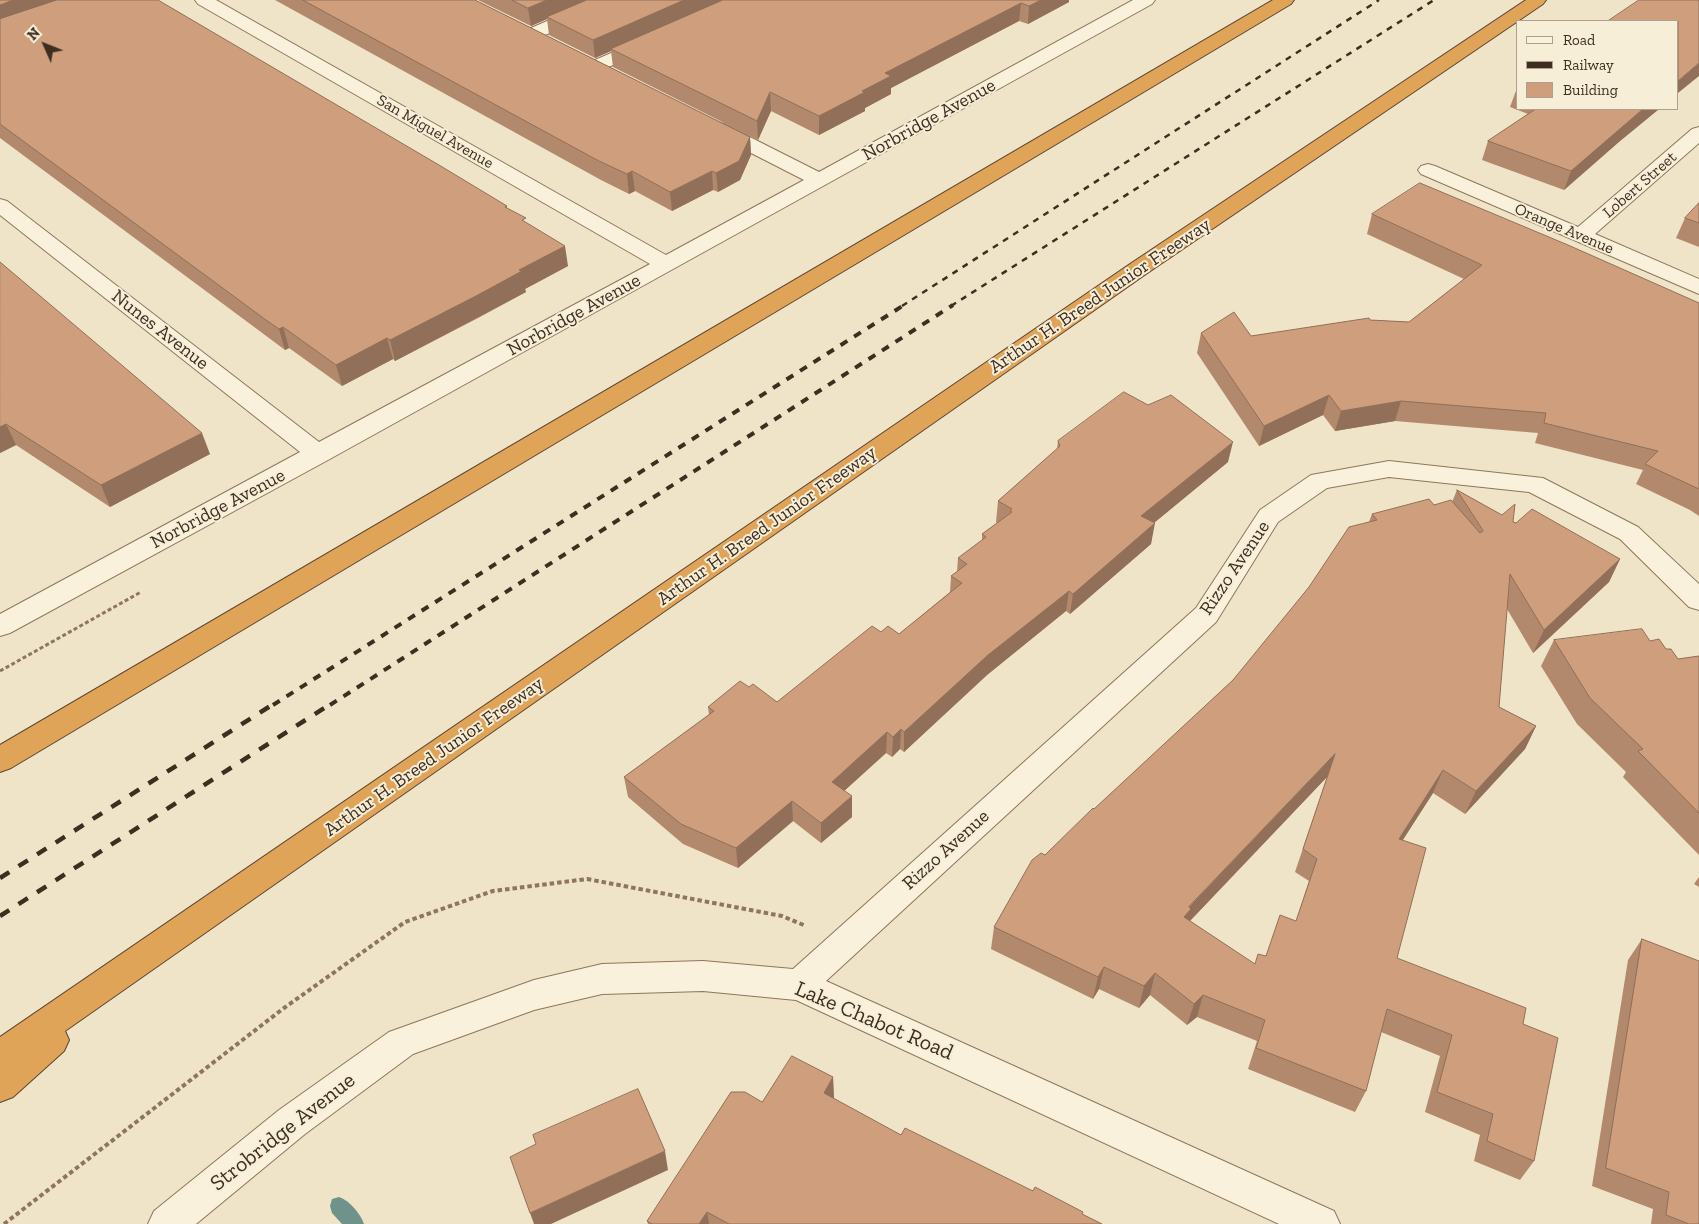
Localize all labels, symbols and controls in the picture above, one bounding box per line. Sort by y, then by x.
north arrow [20,20,70,70]
legend [1516,20,1679,110]
text: N [24,25,44,44]
text: Road [1563,31,1595,49]
text: Railway [1563,56,1614,74]
street label: Norbridge Avenue [858,74,1000,166]
text: Building [1563,81,1618,99]
street label: San Miguel Avenue [373,91,497,173]
street label: Lobert Street [1599,148,1681,222]
street label: Orange Avenue [1512,199,1616,259]
street label: Arthur H. Breed Junior Freeway [985,213,1215,379]
street label: Norbridge Avenue [503,269,645,361]
street label: Nunes Avenue [107,285,213,375]
street label: Arthur H. Breed Junior Freeway [653,441,881,611]
street label: Norbridge Avenue [147,464,289,554]
street label: Rizzo Avenue [1195,516,1275,620]
street label: Arthur H. Breed Junior Freeway [320,672,548,842]
street label: Rizzo Avenue [898,805,994,895]
street label: Lake Chabot Road [791,976,957,1066]
street label: Strobridge Avenue [205,1067,361,1197]

